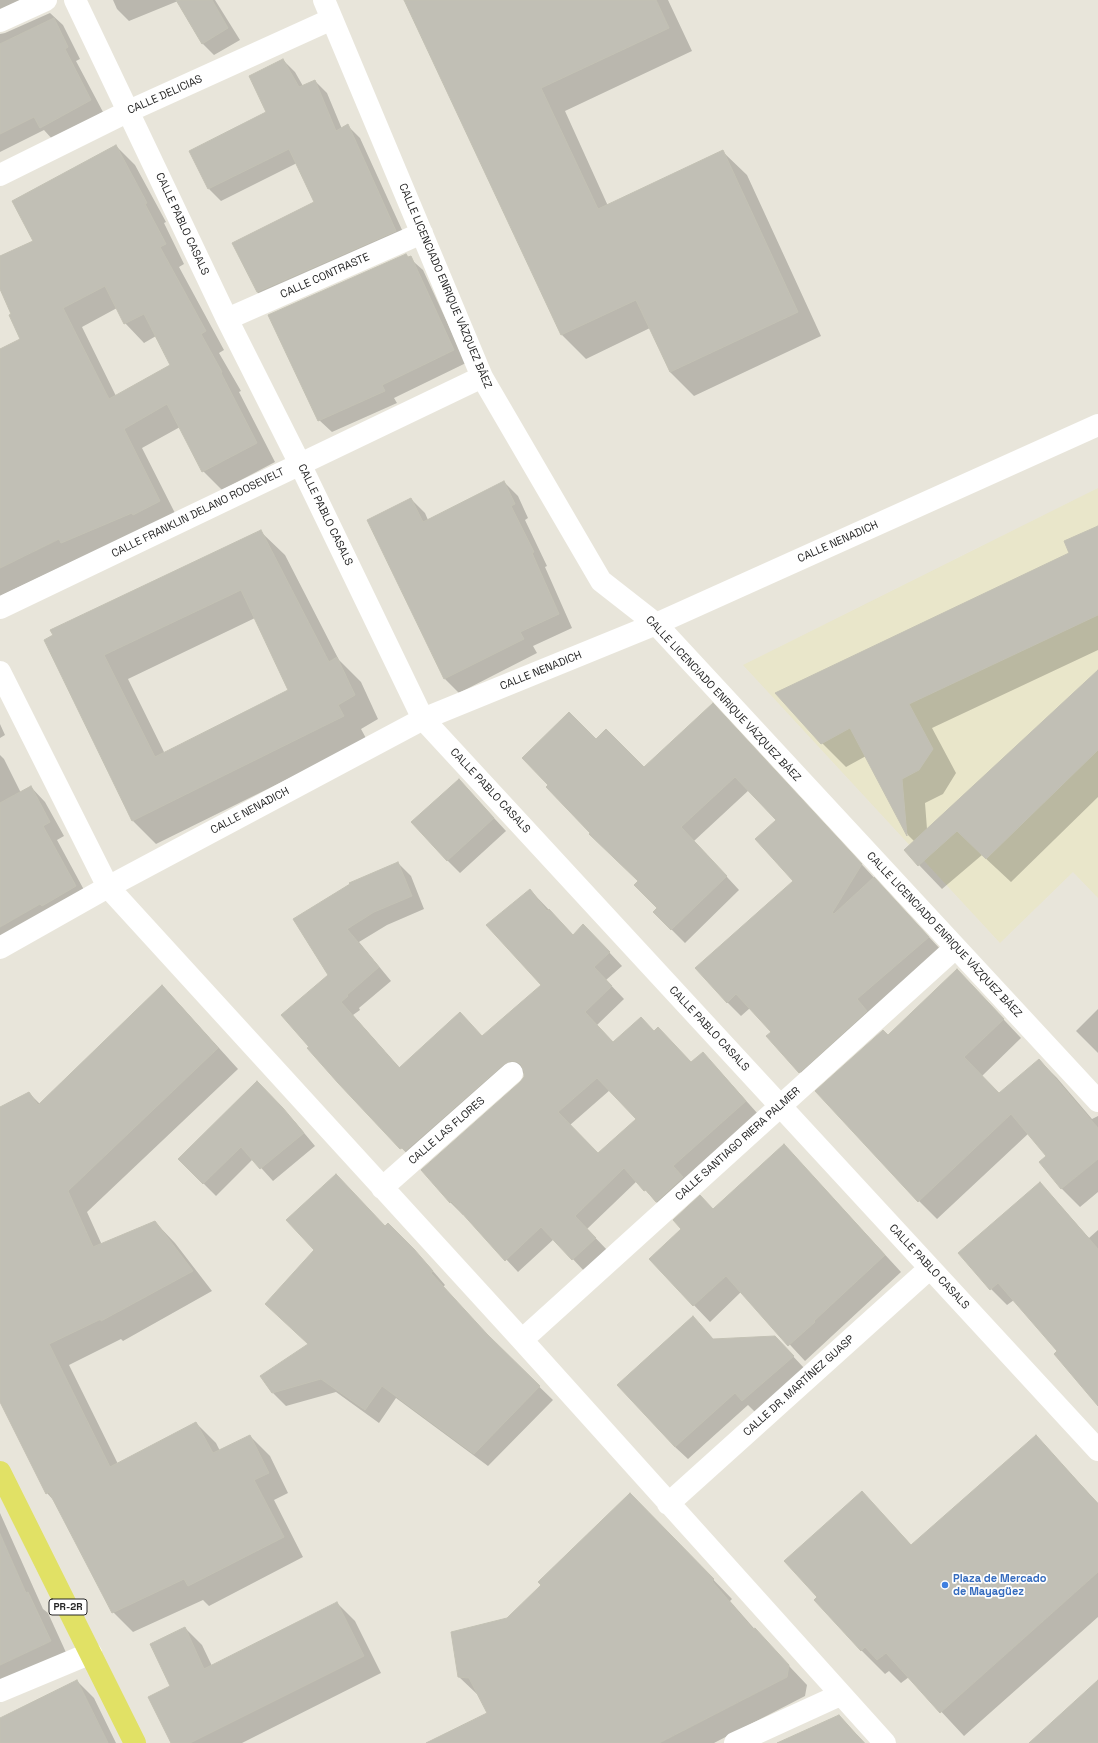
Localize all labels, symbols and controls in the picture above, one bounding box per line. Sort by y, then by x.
street label: CALLE DELICIAS [126,73,204,117]
street label: CALLE PABLO CASALS [152,171,212,277]
street label: CALLE LICENCIADO ENRIQUE VÁZQUEZ BÁEZ [396,182,494,390]
street label: CALLE CONTRASTE [278,250,372,302]
street label: CALLE PABLO CASALS [295,462,355,568]
street label: CALLE FRANKLIN DELANO ROOSEVELT [109,465,287,561]
street label: CALLE NENADICH [796,518,880,566]
street label: CALLE LICENCIADO ENRIQUE VÁZQUEZ BÁEZ [643,614,803,784]
street label: CALLE NENADICH [498,649,584,693]
street label: CALLE PABLO CASALS [447,746,533,836]
street label: CALLE NENADICH [209,785,291,837]
street label: CALLE LICENCIADO ENRIQUE VÁZQUEZ BÁEZ [864,850,1024,1020]
street label: CALLE PABLO CASALS [666,984,752,1074]
street label: CALLE SANTIAGO RIERA PALMER [673,1084,803,1204]
street label: CALLE LAS FLORES [406,1094,488,1168]
street label: CALLE PABLO CASALS [886,1222,972,1312]
street label: CALLE DR. MARTÍNEZ GUASP [741,1333,857,1439]
place label: Plaza de Mercado de Mayagüez [953,1572,1047,1598]
marker: Plaza de Mercado de Mayagüez [940,1580,950,1590]
road number: PR-2R [49,1599,87,1615]

